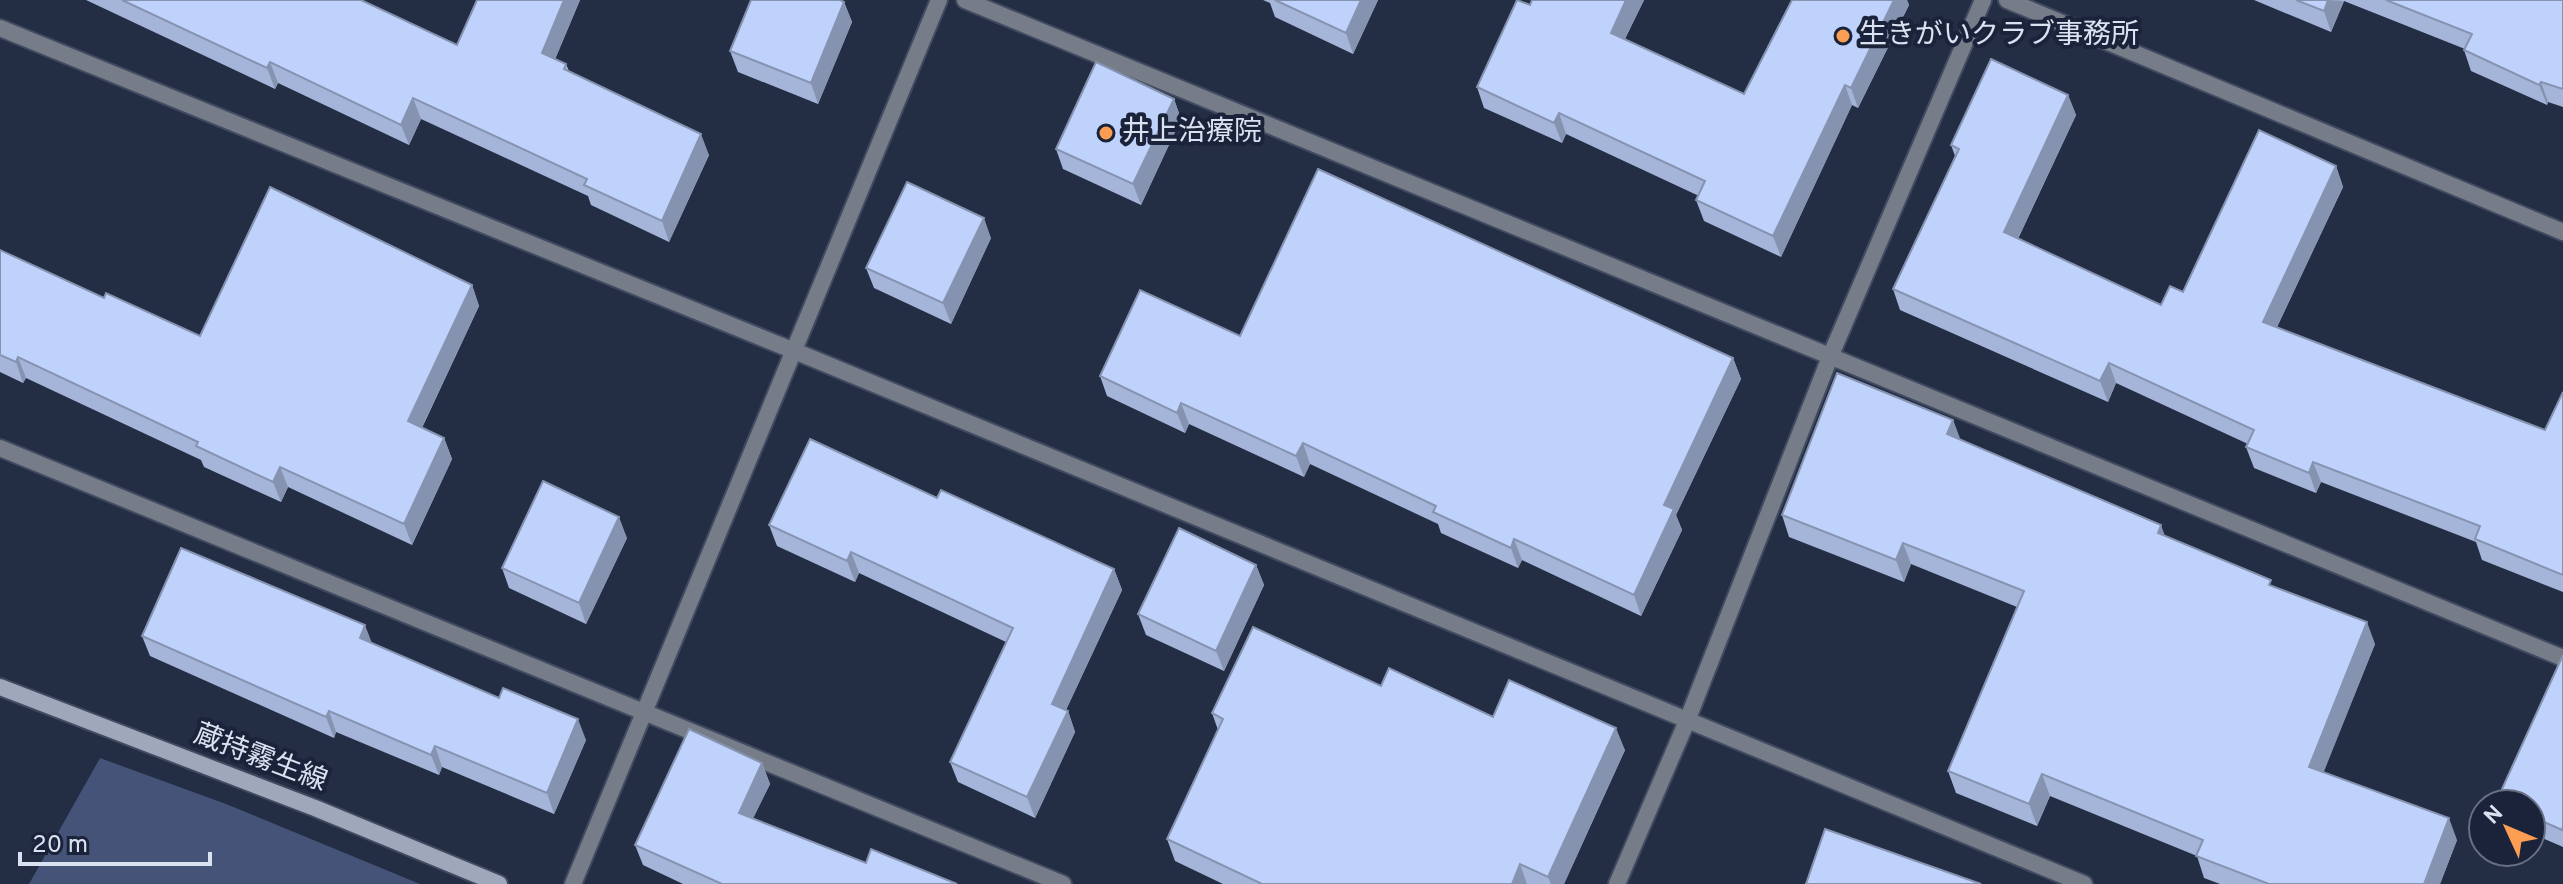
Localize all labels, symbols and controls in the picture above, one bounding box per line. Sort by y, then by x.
place label: 生きがいクラブ事務所 [1859,18,2139,54]
marker: 生きがいクラブ事務所 [1834,27,1852,45]
place label: 井上治療院 [1122,115,1262,151]
marker: 井上治療院 [1097,124,1115,142]
street label: 蔵持霧生線 [188,717,332,801]
north arrow [2467,788,2547,868]
text: N [2479,801,2510,831]
scale bar [20,816,210,866]
text: 20 m [32,831,88,861]

